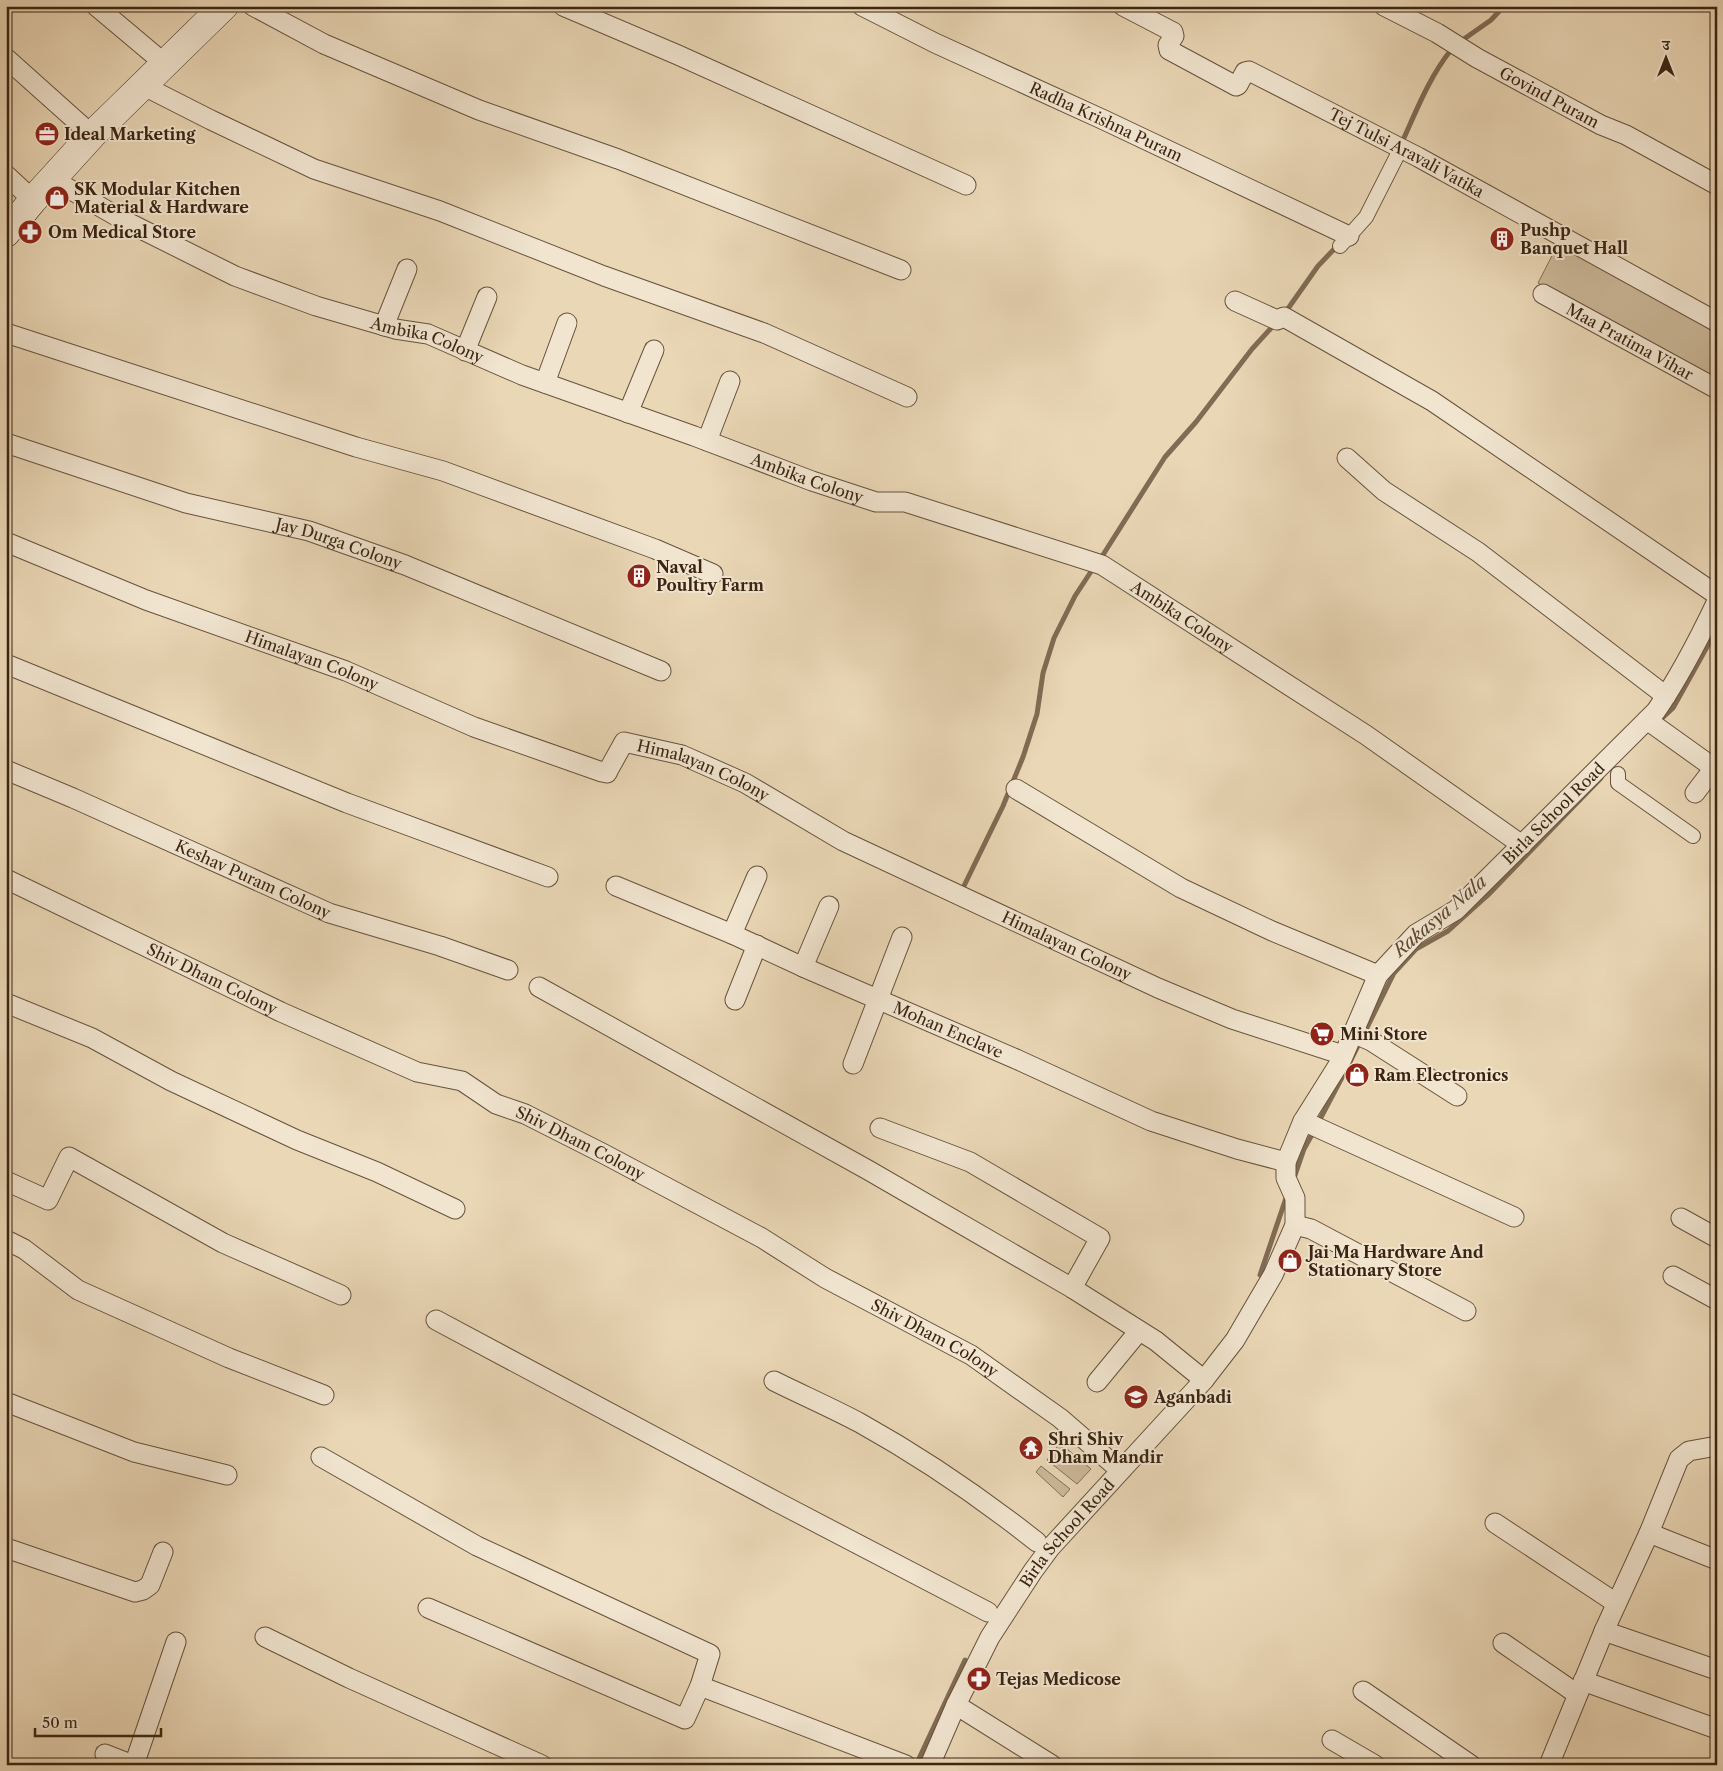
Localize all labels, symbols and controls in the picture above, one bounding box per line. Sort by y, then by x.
north arrow [1640,32,1690,82]
text: उ [1661,36,1670,54]
street label: Govind Puram [1496,62,1603,132]
street label: Radha Krishna Puram [1026,77,1186,166]
street label: Tej Tulsi Aravali Vatika [1326,103,1488,202]
office icon: Ideal Marketing [34,121,60,147]
place label: Ideal Marketing [64,124,196,144]
place label: SK Modular Kitchen Material & Hardware [74,179,249,217]
shop icon: SK Modular Kitchen Material & Hardware [44,185,70,211]
pharmacy icon: Om Medical Store [17,219,43,245]
place label: Pushp Banquet Hall [1520,220,1629,258]
place label: Om Medical Store [48,222,196,242]
building icon: Pushp Banquet Hall [1489,226,1515,252]
street label: Maa Pratima Vihar [1563,299,1697,384]
street label: Ambika Colony [367,312,488,367]
street label: Ambika Colony [747,448,867,507]
street label: Jay Durga Colony [271,513,406,574]
place label: Naval Poultry Farm [656,557,764,595]
building icon: Naval Poultry Farm [626,563,652,589]
street label: Ambika Colony [1126,576,1238,657]
street label: Himalayan Colony [242,626,383,695]
street label: Himalayan Colony [635,735,774,806]
street label: Birla School Road [1498,758,1609,868]
street label: Keshav Puram Colony [172,835,335,923]
water label: Rakasya Nala [1387,870,1491,963]
street label: Himalayan Colony [999,907,1136,985]
street label: Shiv Dham Colony [144,939,282,1019]
street label: Mohan Enclave [890,997,1006,1062]
supermarket icon: Mini Store [1309,1021,1335,1047]
place label: Mini Store [1340,1024,1428,1044]
shop icon: Ram Electronics [1344,1062,1370,1088]
place label: Ram Electronics [1374,1065,1508,1085]
street label: Shiv Dham Colony [513,1102,649,1184]
place label: Jai Ma Hardware And Stationary Store [1305,1242,1484,1280]
shop icon: Jai Ma Hardware And Stationary Store [1277,1248,1303,1274]
street label: Shiv Dham Colony [868,1294,1003,1382]
school or university icon: Aganbadi [1123,1384,1149,1410]
place label: Aganbadi [1153,1387,1232,1407]
place label: Shri Shiv Dham Mandir [1048,1429,1163,1467]
temple icon: Shri Shiv Dham Mandir [1018,1435,1044,1461]
street label: Birla School Road [1015,1474,1119,1591]
pharmacy icon: Tejas Medicose [966,1666,992,1692]
place label: Tejas Medicose [996,1669,1121,1689]
scale bar [35,1706,161,1738]
text: 50 m [42,1713,78,1732]

